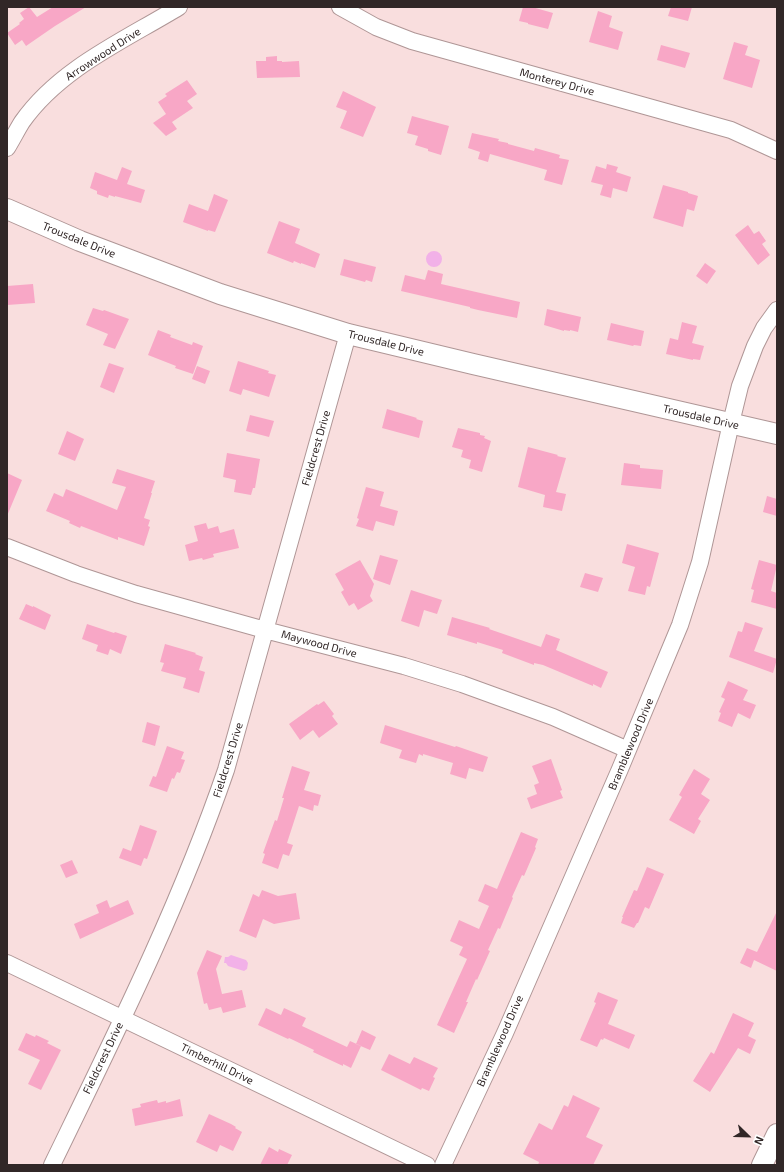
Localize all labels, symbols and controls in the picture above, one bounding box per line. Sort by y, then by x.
street label: Arrowwood Drive [63,25,143,83]
street label: Monterey Drive [518,66,596,98]
street label: Trousdale Drive [40,219,118,261]
street label: Trousdale Drive [347,327,425,359]
street label: Trousdale Drive [662,402,740,432]
street label: Fieldcrest Drive [299,409,333,487]
street label: Maywood Drive [280,628,358,660]
street label: Bramblewood Drive [606,696,656,792]
street label: Fieldcrest Drive [210,721,246,799]
street label: Bramblewood Drive [474,993,526,1089]
street label: Fieldcrest Drive [80,1020,126,1096]
street label: Timberhill Drive [178,1041,256,1087]
north arrow [728,1116,768,1156]
text: N [752,1135,767,1147]

